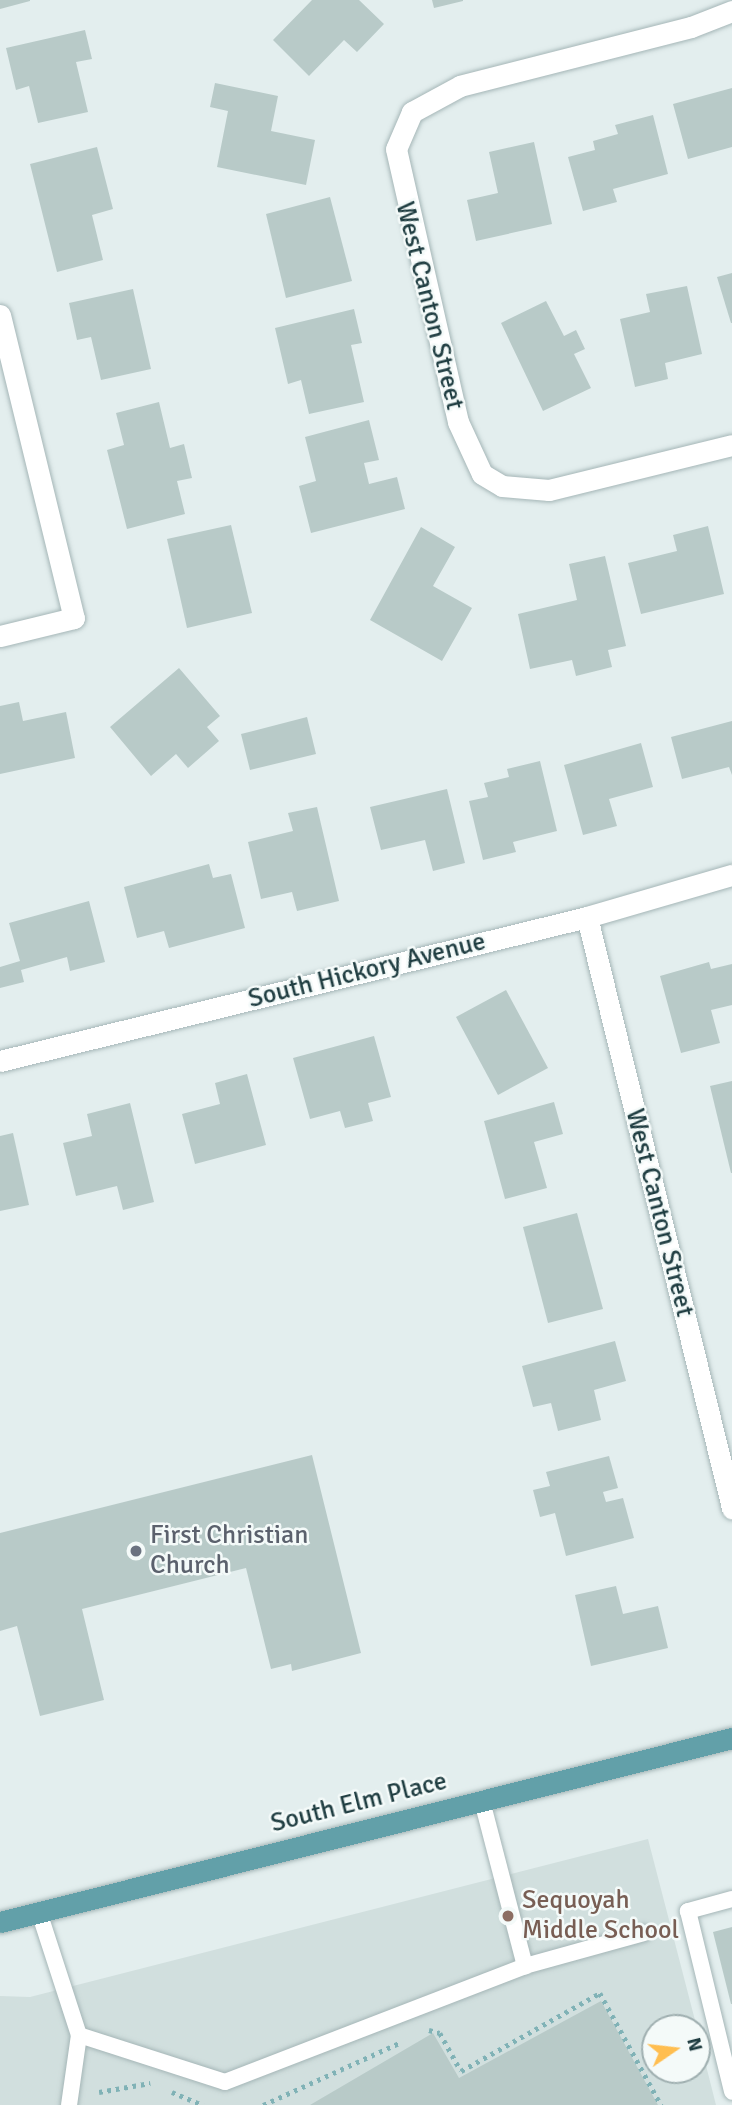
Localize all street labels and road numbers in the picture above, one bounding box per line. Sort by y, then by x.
street label: West Canton Street [388,199,470,413]
street label: South Hickory Avenue [245,926,489,1016]
street label: West Canton Street [618,1106,700,1320]
street label: South Elm Place [268,1766,450,1840]

